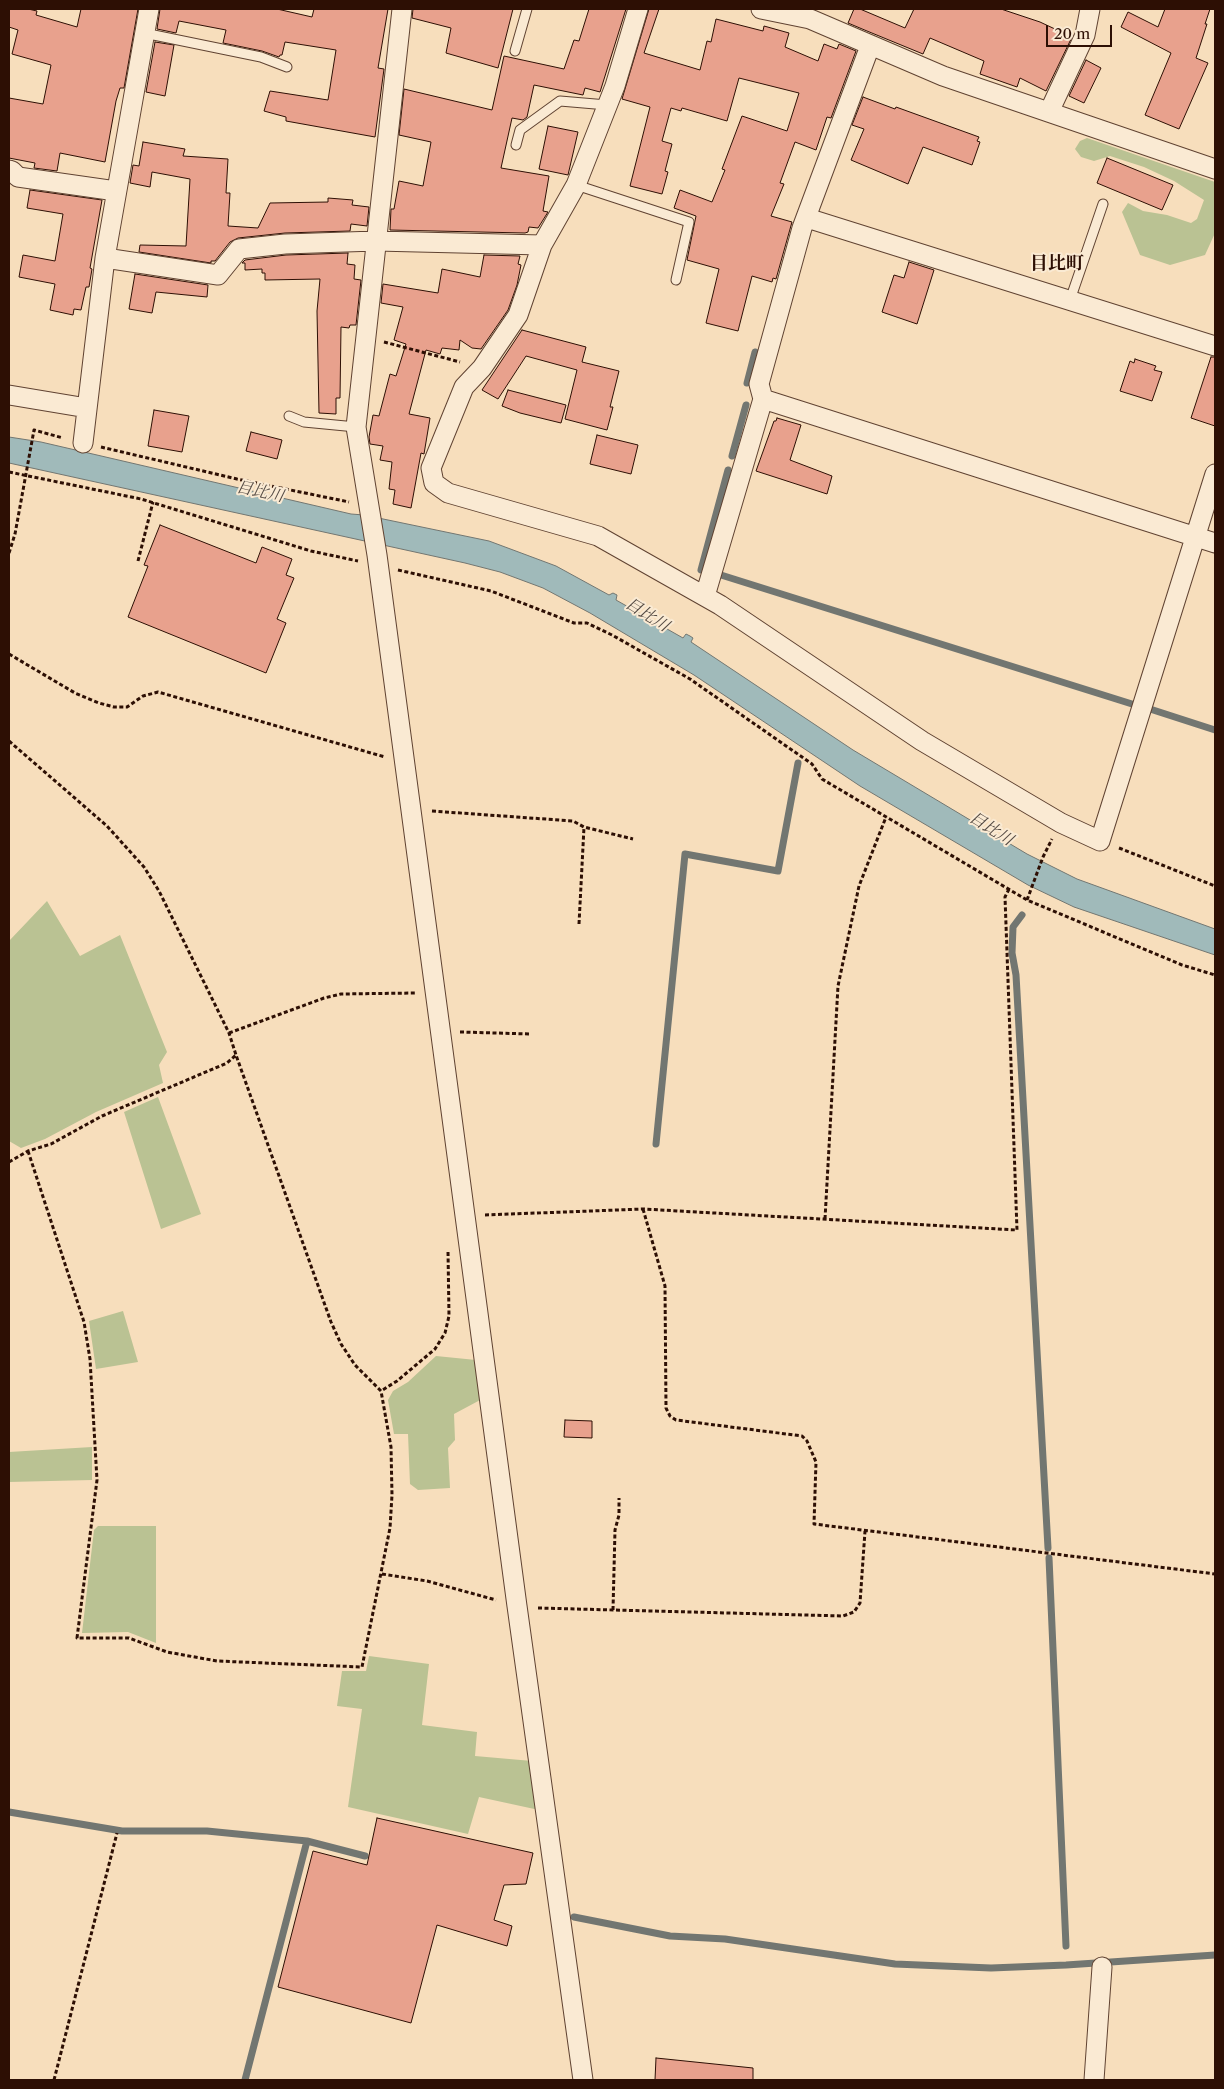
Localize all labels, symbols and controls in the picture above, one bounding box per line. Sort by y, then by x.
scale bar [1049,15,1115,47]
text: 20 m [1054,24,1090,43]
district label: 目比町 [1030,253,1084,275]
water label: 目比川 [235,478,285,506]
water label: 目比川 [622,594,672,636]
water label: 目比川 [966,808,1016,850]

